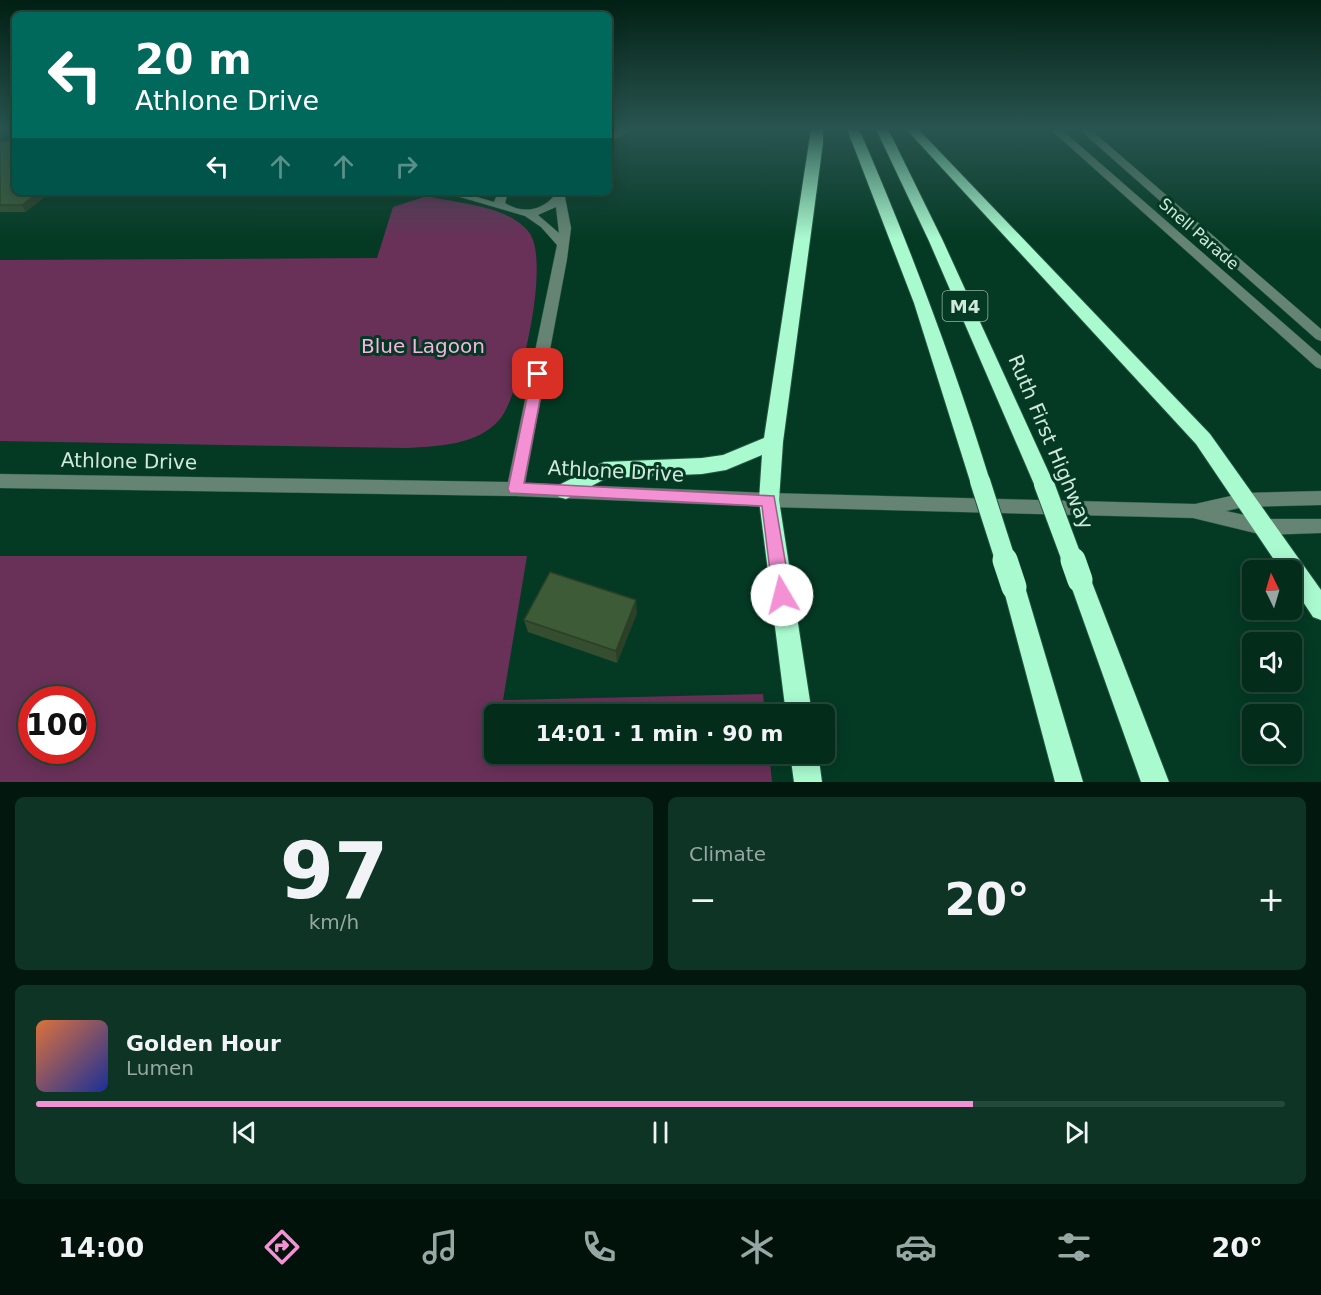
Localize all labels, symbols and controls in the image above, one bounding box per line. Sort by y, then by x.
text: 20 m [135,35,252,84]
icon: left [36,36,114,114]
text: Athlone Drive [135,85,319,116]
icon: left [201,150,234,183]
icon: ahead [264,150,297,183]
icon: ahead [327,150,360,183]
icon: right [390,150,423,183]
street label: Snell Parade [1155,194,1243,274]
road number: M4 [942,291,988,321]
park label: Blue Lagoon [361,334,485,358]
pin [512,348,563,399]
street label: Ruth First Highway [1003,351,1099,533]
icon: arrive [521,357,554,390]
street label: Athlone Drive [61,448,197,474]
street label: Athlone Drive [547,455,685,487]
north arrow [1242,560,1302,620]
map controls [1242,560,1302,764]
position arrow [750,563,814,627]
button: sound [1242,632,1302,692]
speed limit sign: 100 [18,686,96,764]
button: search [1242,704,1302,764]
text: 14:01 · 1 min · 90 m [536,721,783,746]
text: 97 [280,826,388,916]
text: Climate [689,842,766,866]
text: 20° [944,873,1030,926]
text: − [689,880,717,919]
text: + [1257,880,1285,919]
text: km/h [309,910,359,934]
text: Golden Hour [126,1031,281,1056]
text: Lumen [126,1056,194,1080]
icon: previous [228,1116,261,1149]
icon: pause [644,1116,677,1149]
icon: next [1060,1116,1093,1149]
icon: directions [261,1226,303,1268]
icon: music [419,1226,461,1268]
icon: phone [578,1226,620,1268]
icon: climate [736,1226,778,1268]
icon: car [895,1226,937,1268]
icon: filters [1053,1226,1095,1268]
text: 14:00 [58,1232,144,1263]
text: 20° [1212,1232,1263,1263]

